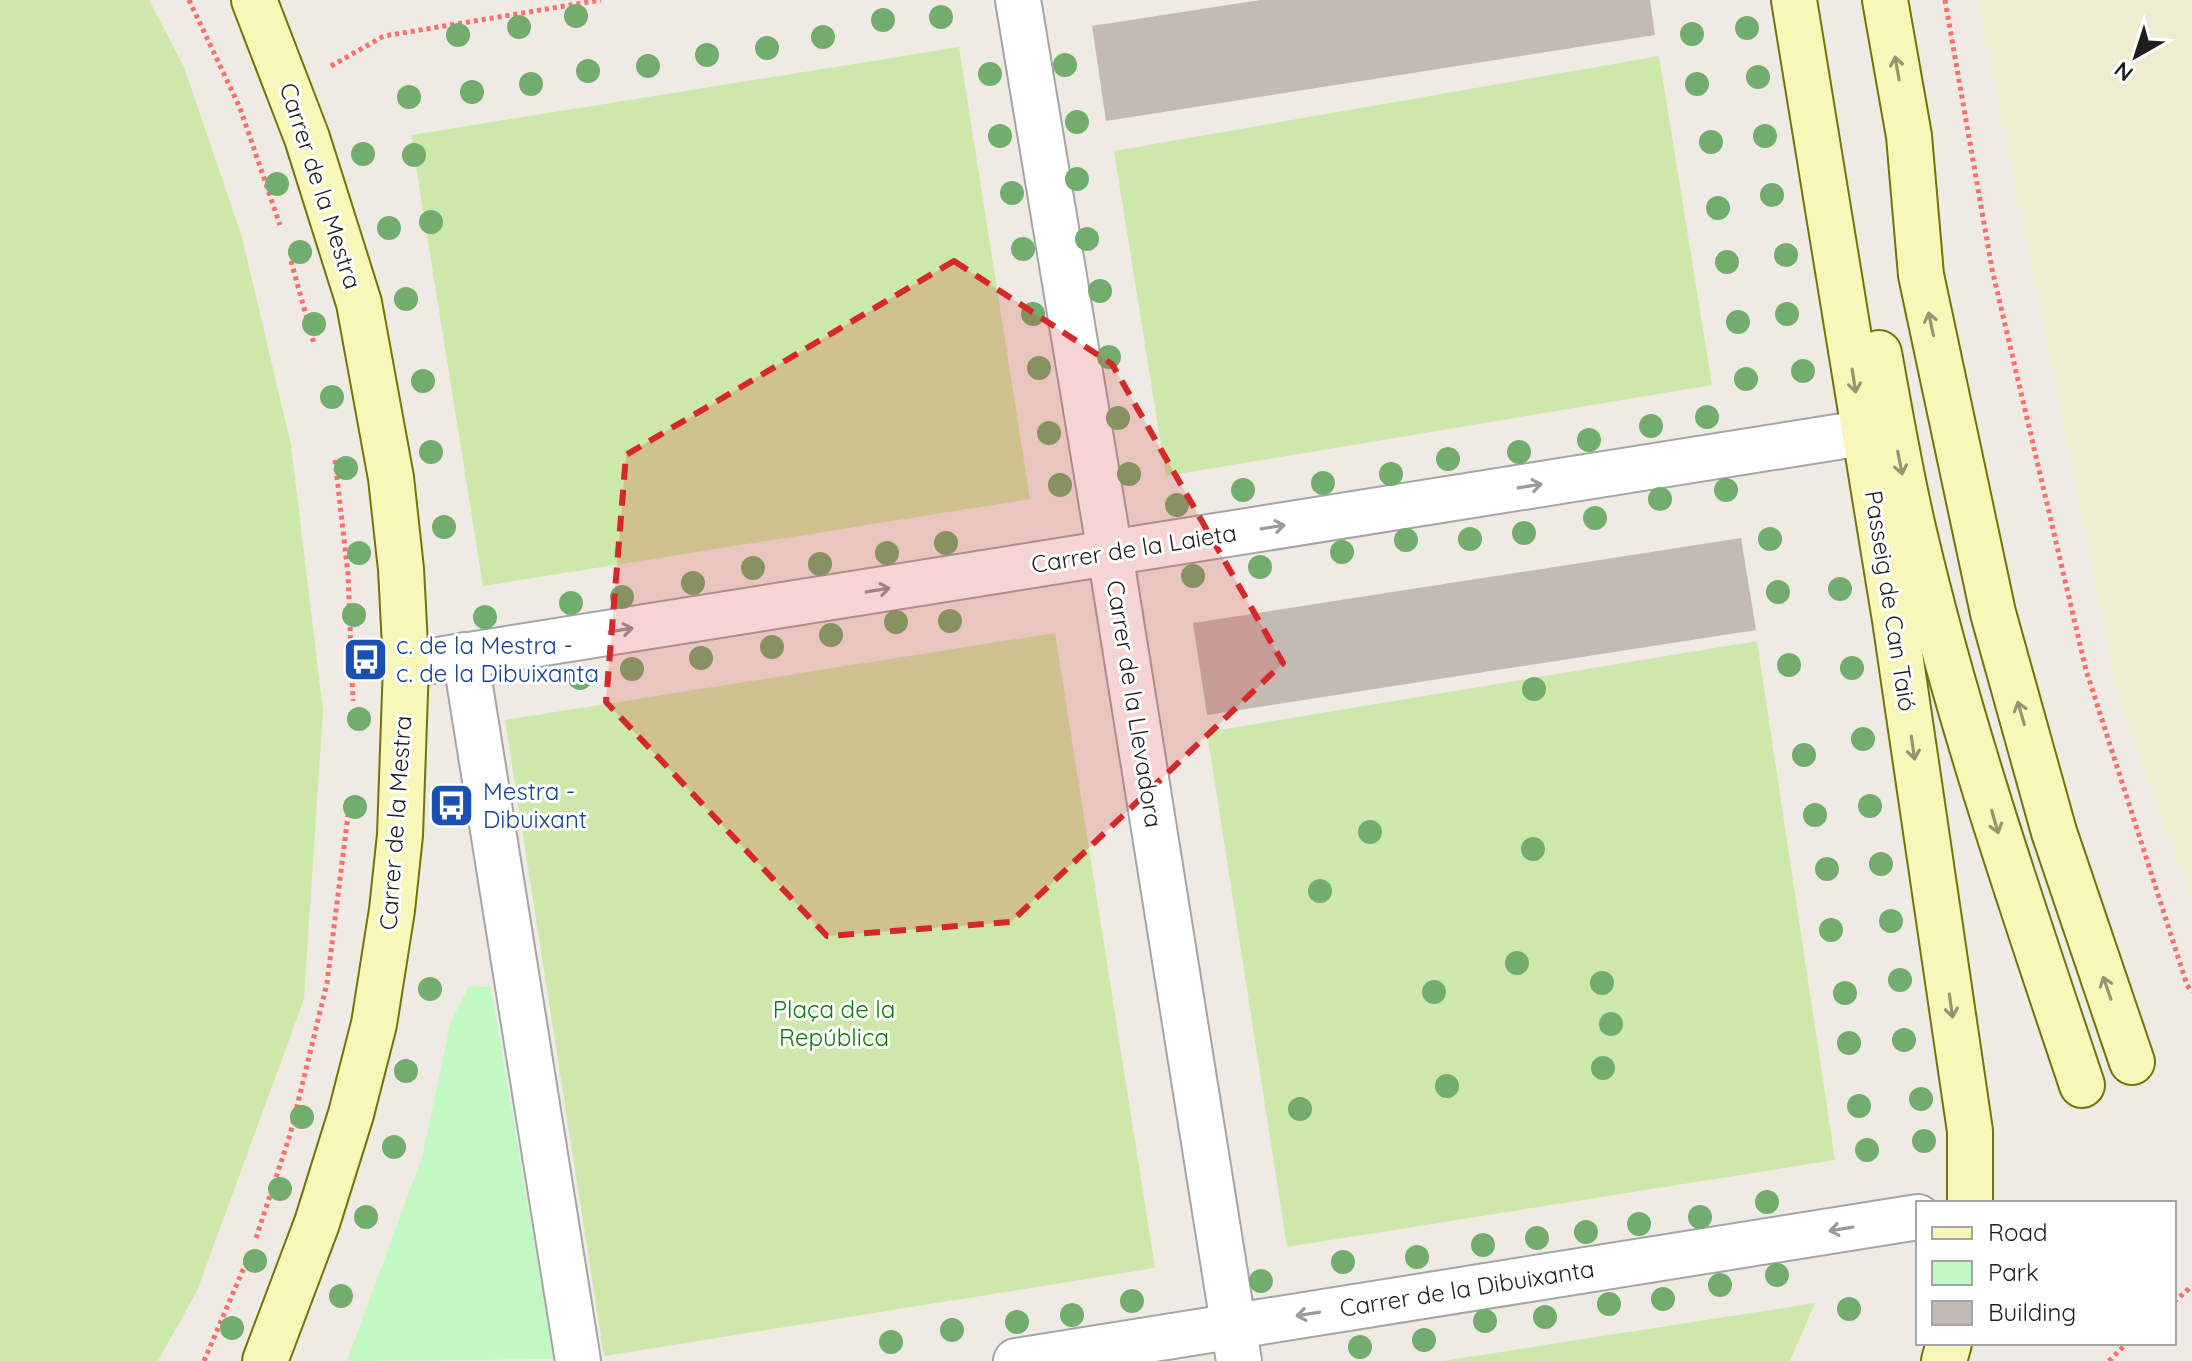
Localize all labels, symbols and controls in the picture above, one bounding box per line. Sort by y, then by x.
north arrow [2096,16,2176,96]
one-way arrow [1889,56,1904,81]
text: N [2108,56,2139,88]
street label: Carrer de la Mestra [273,79,368,293]
one-way arrow [1923,311,1938,337]
one-way arrow [1847,368,1862,393]
one-way arrow [1894,450,1909,475]
one-way arrow [1517,478,1542,493]
street label: Passeig de Can Taió [1859,488,1923,713]
street label: Carrer de la Laieta [1029,517,1239,579]
one-way arrow [1260,519,1286,534]
street label: Carrer de la Llevadora [1101,578,1169,830]
one-way arrow [865,582,891,597]
one-way arrow [608,622,634,637]
place label: c. de la Mestra - c. de la Dibuixanta [396,630,599,688]
bus stop icon: c. de la Mestra - c. de la Dibuixanta [341,636,389,684]
one-way arrow [2012,701,2027,727]
street label: Carrer de la Mestra [373,715,417,931]
one-way arrow [1906,735,1921,761]
place label: Mestra - Dibuixant [483,776,587,834]
bus stop icon: Mestra - Dibuixant [428,782,476,830]
one-way arrow [1988,809,2003,835]
one-way arrow [2099,976,2114,1001]
one-way arrow [1944,993,1959,1018]
park label: Plaça de la República [773,994,895,1052]
legend [1916,1201,2176,1345]
text: Road [1988,1217,2048,1247]
one-way arrow [1829,1222,1854,1237]
street label: Carrer de la Dibuixanta [1337,1253,1596,1323]
text: Park [1988,1257,2039,1287]
text: Building [1988,1297,2076,1327]
one-way arrow [1296,1308,1321,1323]

